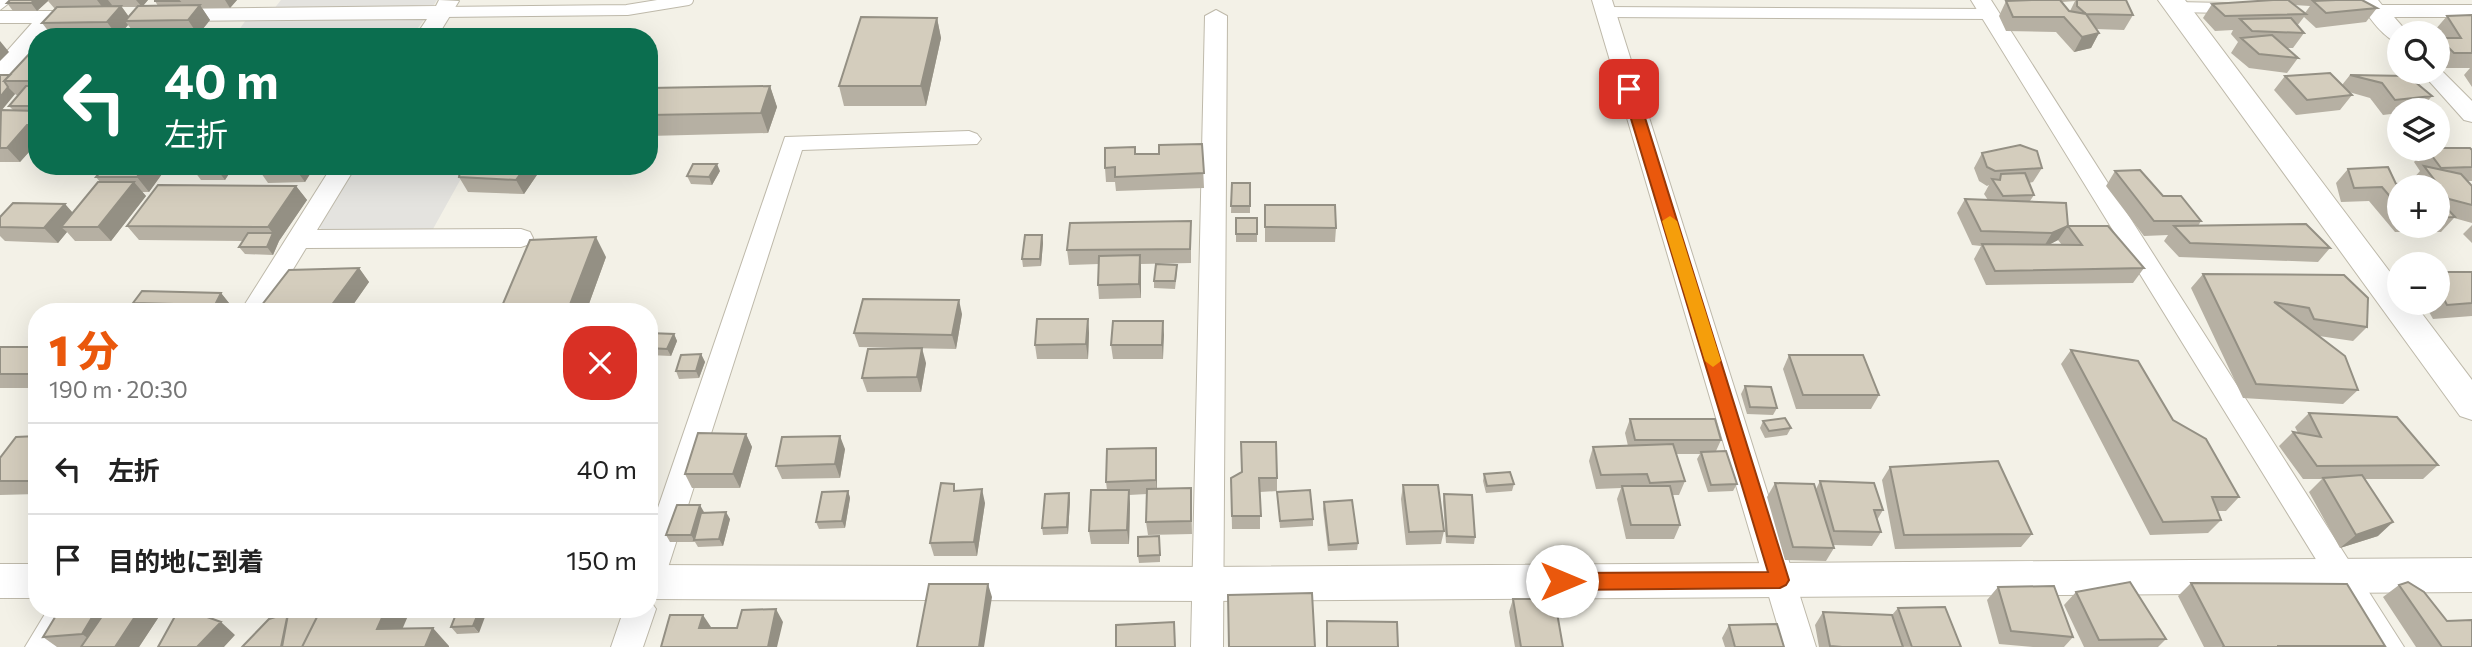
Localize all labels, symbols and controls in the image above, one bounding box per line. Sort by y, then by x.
map controls [2387,21,2450,315]
button: search [2387,21,2450,84]
text: 40 m [164,49,279,109]
icon: left [49,56,140,147]
pin [1599,59,1659,119]
icon: arrive [1610,70,1648,108]
button: layers [2387,98,2450,161]
text: 左折 [164,113,228,153]
button: + [2387,175,2450,238]
button: − [2387,252,2450,315]
text: 1 分 [49,323,119,375]
button: close [563,326,637,400]
text: 190 m · 20:30 [49,375,188,403]
icon: left [49,450,87,488]
text: 40 m [577,453,637,484]
text: 左折 [108,454,160,485]
icon: arrive [49,541,87,579]
text: 150 m [566,544,637,575]
position arrow [1525,544,1599,618]
text: 目的地に到着 [108,545,264,576]

